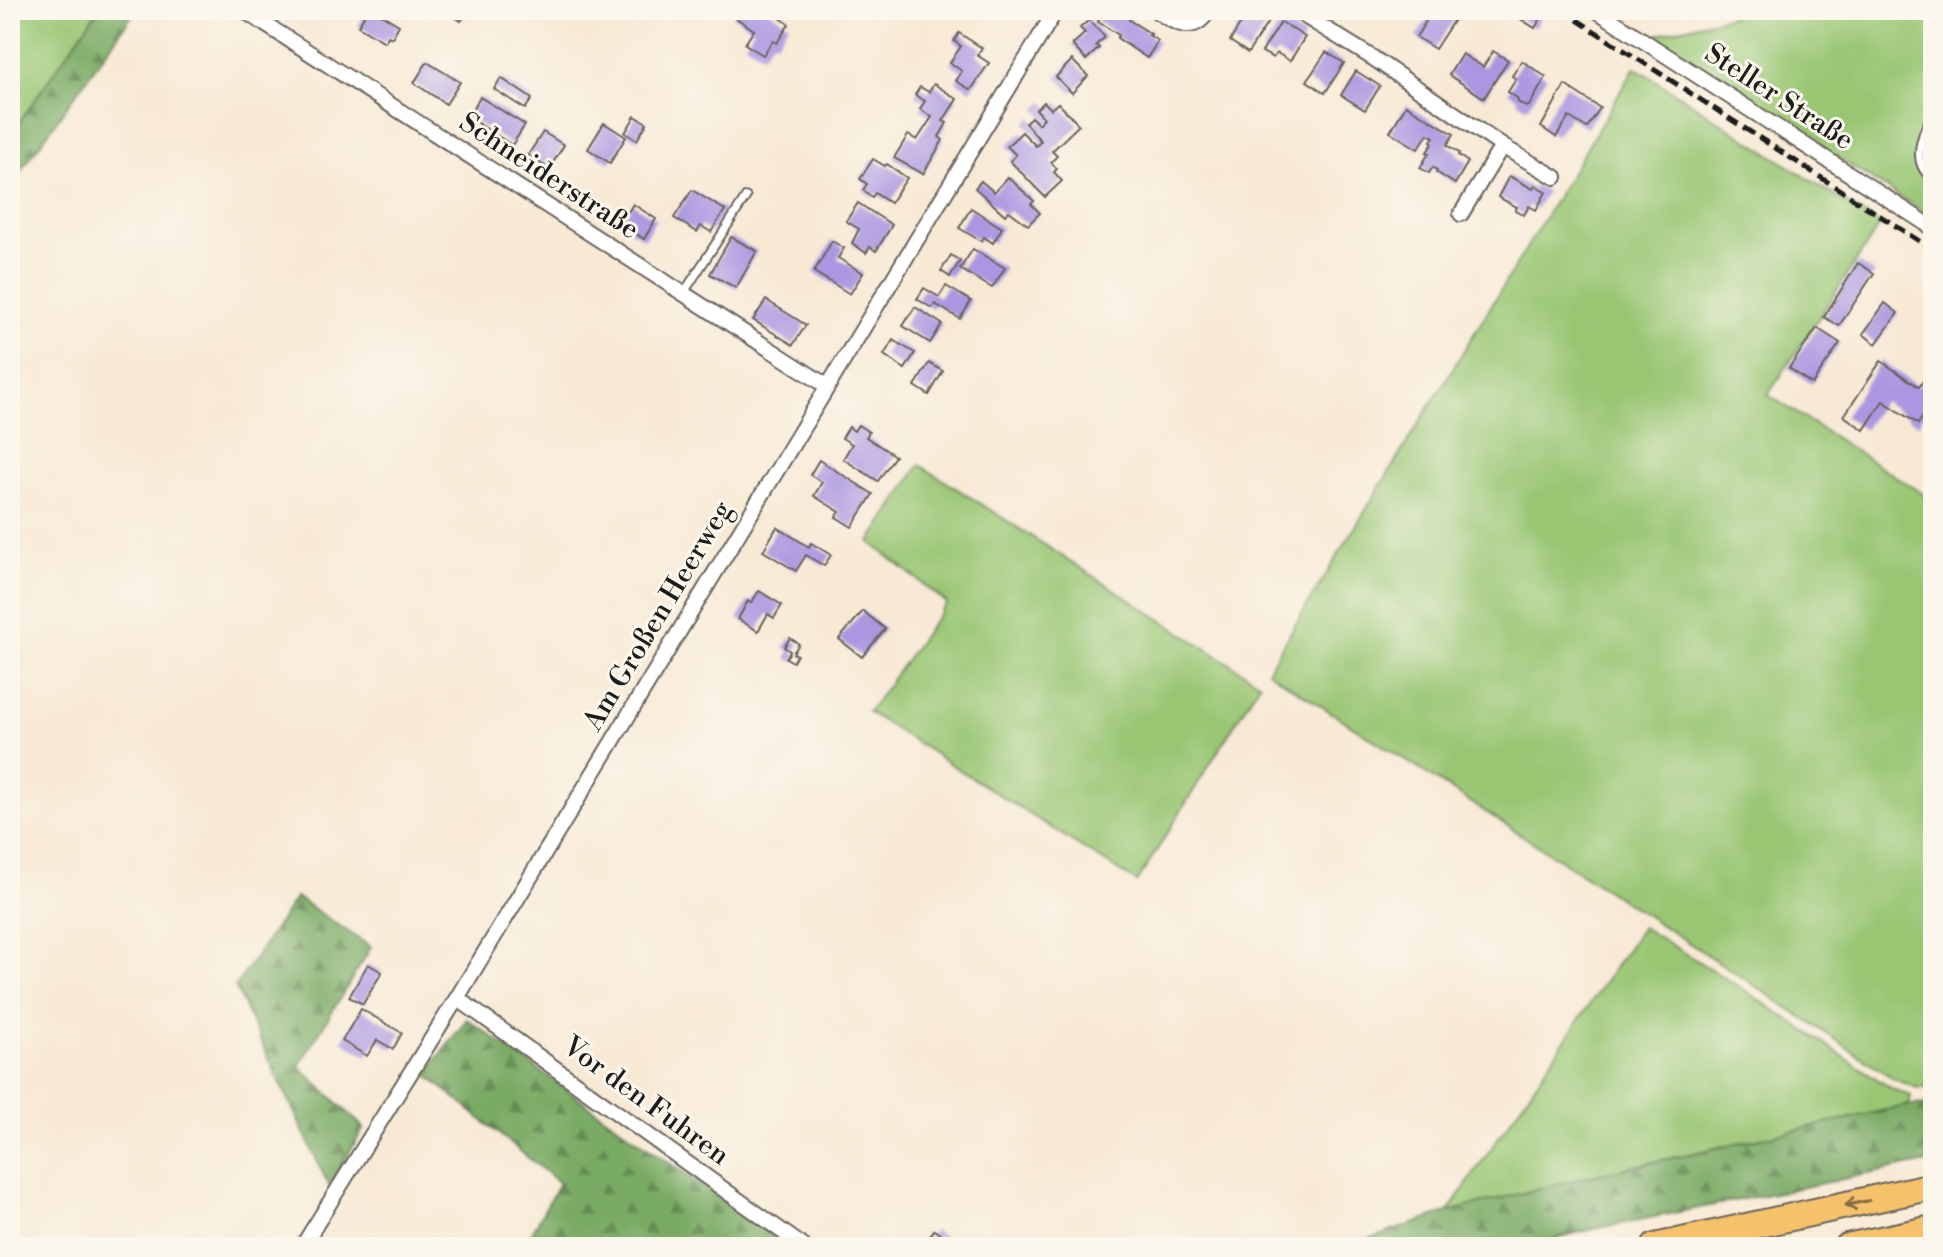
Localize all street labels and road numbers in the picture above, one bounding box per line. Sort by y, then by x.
street label: Steller Straße [1698,36,1860,158]
street label: Schneiderstraße [453,105,645,247]
street label: Am Großen Heerweg [575,494,741,738]
street label: Vor den Fuhren [555,1028,736,1173]

